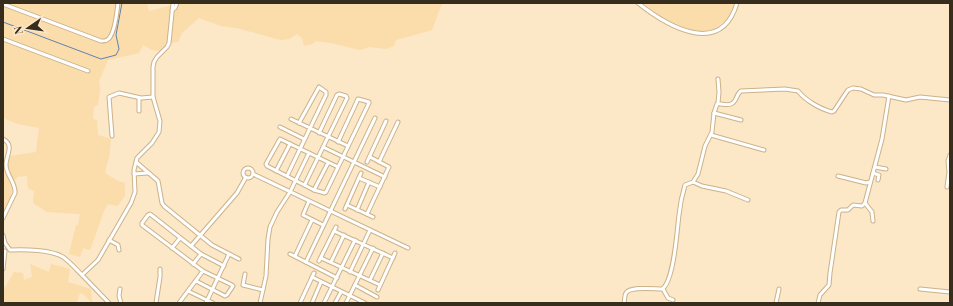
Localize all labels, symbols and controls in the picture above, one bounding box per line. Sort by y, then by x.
north arrow [8,8,48,48]
text: N [10,25,26,36]

